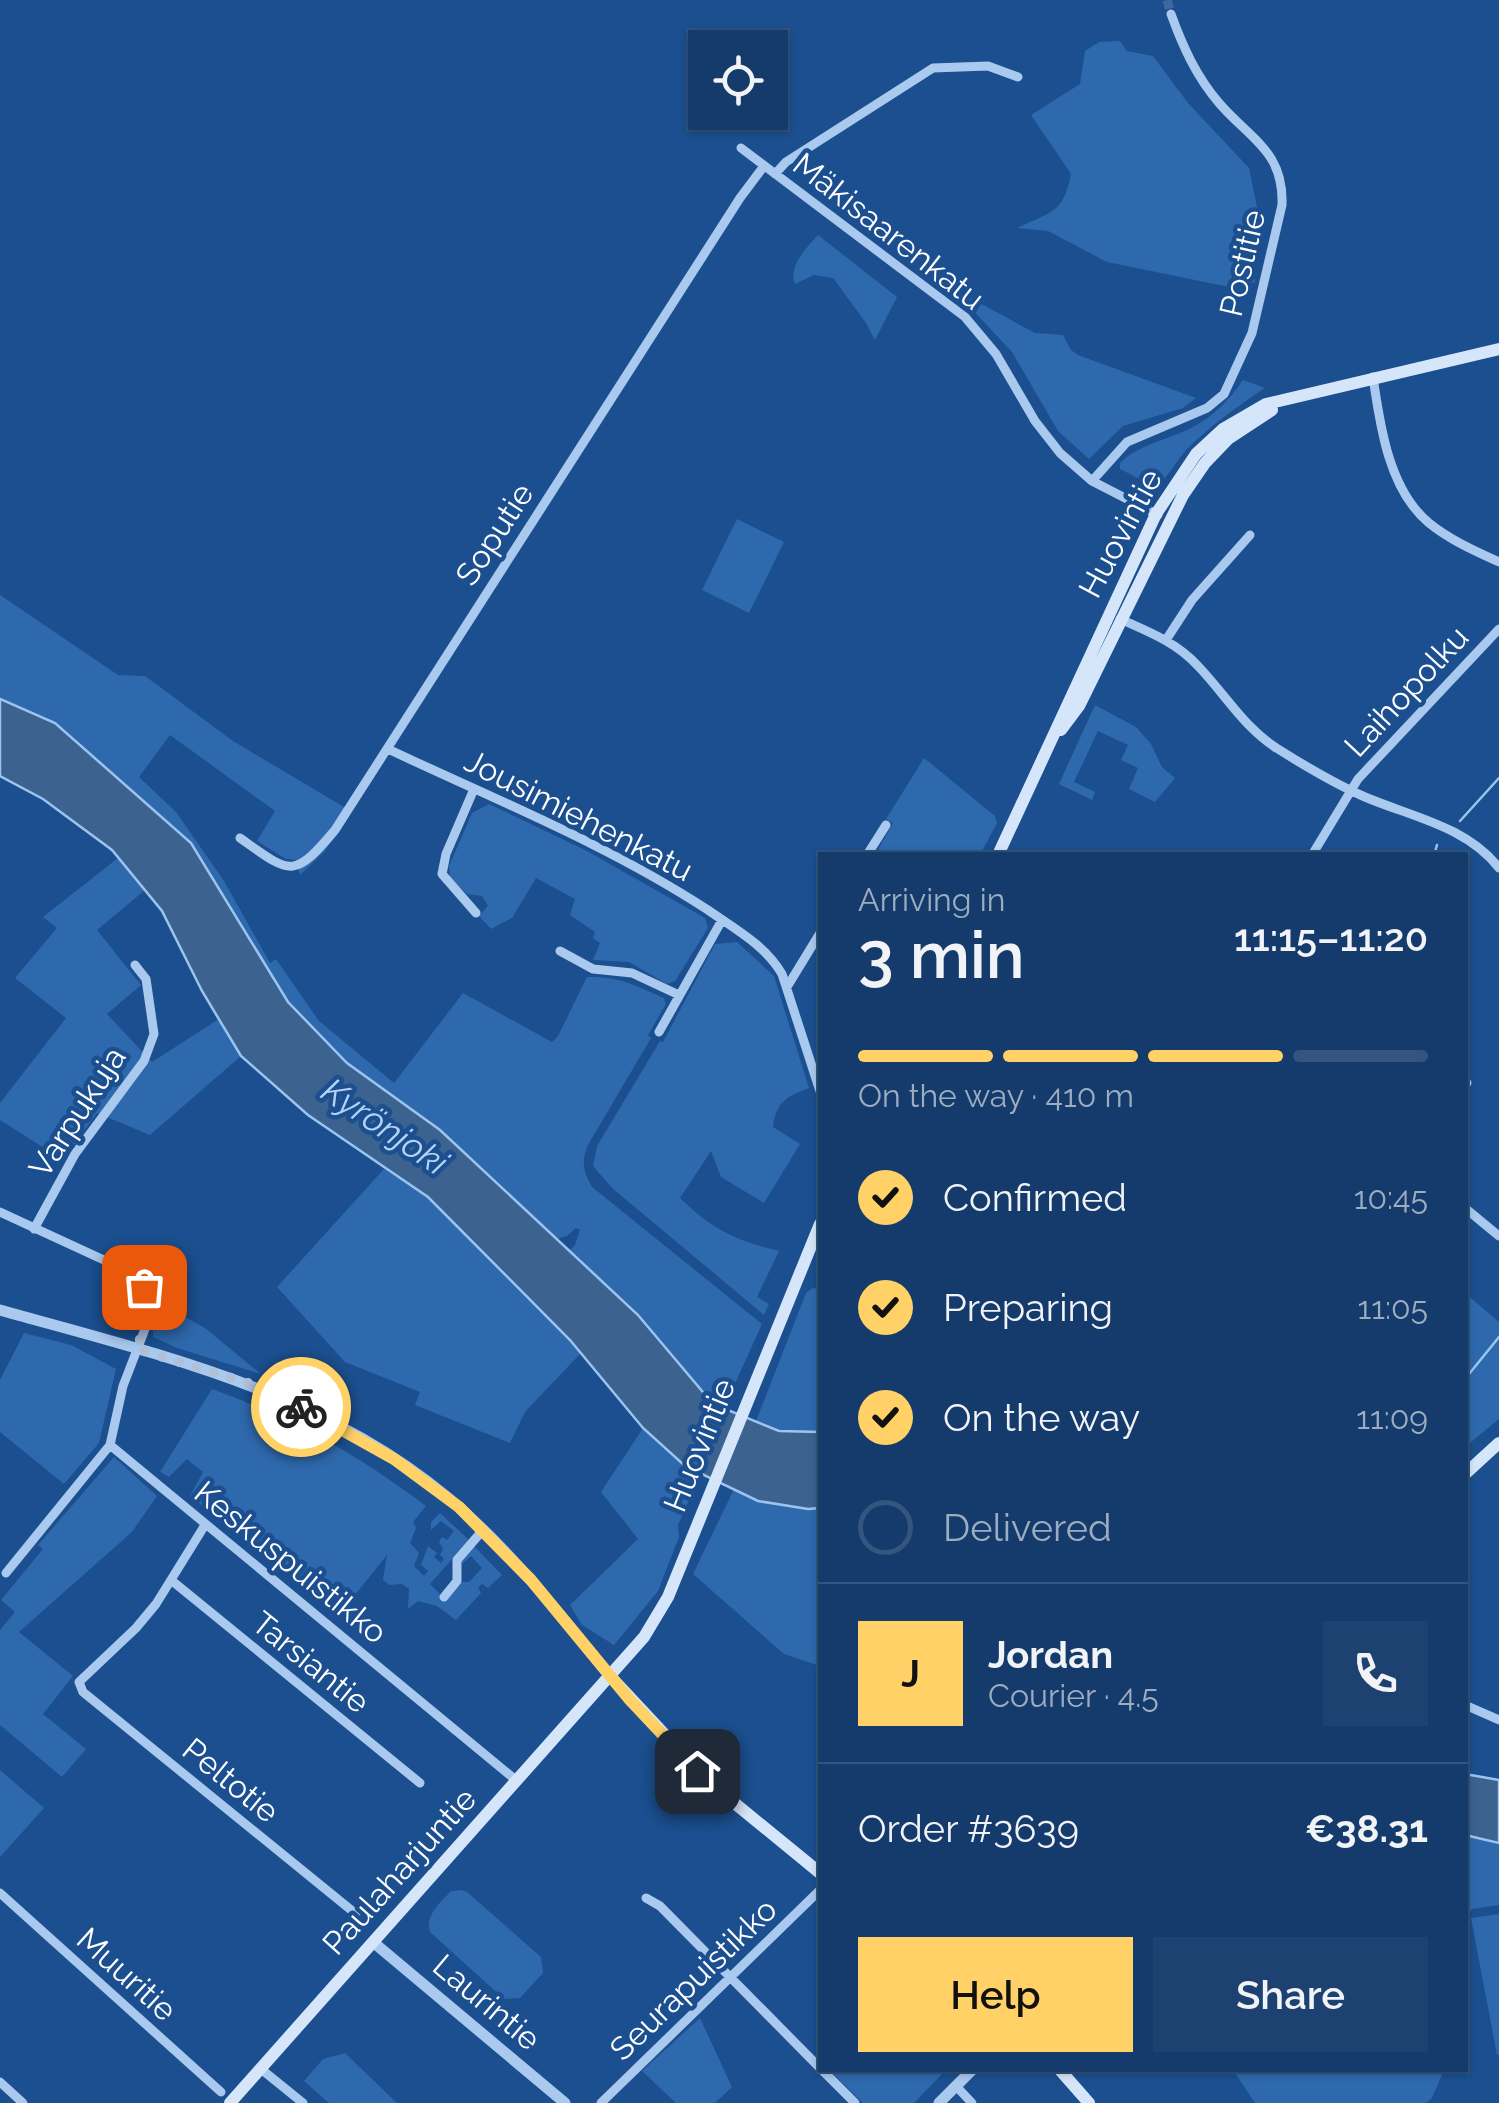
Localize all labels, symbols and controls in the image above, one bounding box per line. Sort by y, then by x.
map controls [688,30,788,130]
button: locate [688,30,788,130]
street label: Mäkisaarenkatu [786,145,992,317]
street label: Postitie [1212,206,1272,320]
street label: Huovintie [1071,462,1169,604]
street label: Soputie [448,476,540,592]
street label: Laihopolku [1336,618,1476,764]
street label: Jousimiehenkatu [459,742,699,888]
text: Arriving in [858,881,1005,918]
text: 11:15–11:20 [1234,915,1428,960]
text: 3 min [858,917,1025,993]
street label: Varpukuja [21,1040,133,1184]
water label: Kyrönjoki [314,1069,457,1184]
text: On the way · 410 m [858,1077,1134,1114]
icon: check [858,1170,913,1225]
text: Confirmed [943,1175,1127,1220]
text: 10:45 [1354,1179,1428,1216]
pin [102,1245,187,1330]
icon: bag [117,1260,172,1315]
icon: check [858,1280,913,1335]
text: Preparing [943,1285,1113,1330]
text: 11:05 [1358,1289,1428,1326]
courier [251,1357,351,1457]
street label: Huovintie [656,1373,742,1517]
icon: bike [274,1380,329,1435]
icon: check [858,1390,913,1445]
text: On the way [943,1395,1140,1440]
text: 11:09 [1356,1399,1428,1436]
street label: Keskuspuistikko [188,1473,394,1651]
text: Delivered [943,1505,1112,1550]
street label: Tarsiantie [245,1604,377,1720]
button: phone [1323,1621,1428,1726]
text: Jordan [988,1632,1113,1677]
text: J [901,1651,920,1696]
text: Courier · 4.5 [988,1677,1159,1714]
pin [655,1729,740,1814]
street label: Peltotie [176,1730,286,1830]
icon: home [670,1744,725,1799]
street label: Paulaharjuntie [315,1780,483,1962]
text: Order #3639 [858,1806,1079,1851]
text: €38.31 [1305,1806,1428,1851]
street label: Seurapuistikko [602,1890,784,2068]
street label: Muuritie [70,1920,184,2028]
button: Help [858,1937,1133,2052]
button: Share [1153,1937,1428,2052]
street label: Laurintie [426,1947,548,2057]

